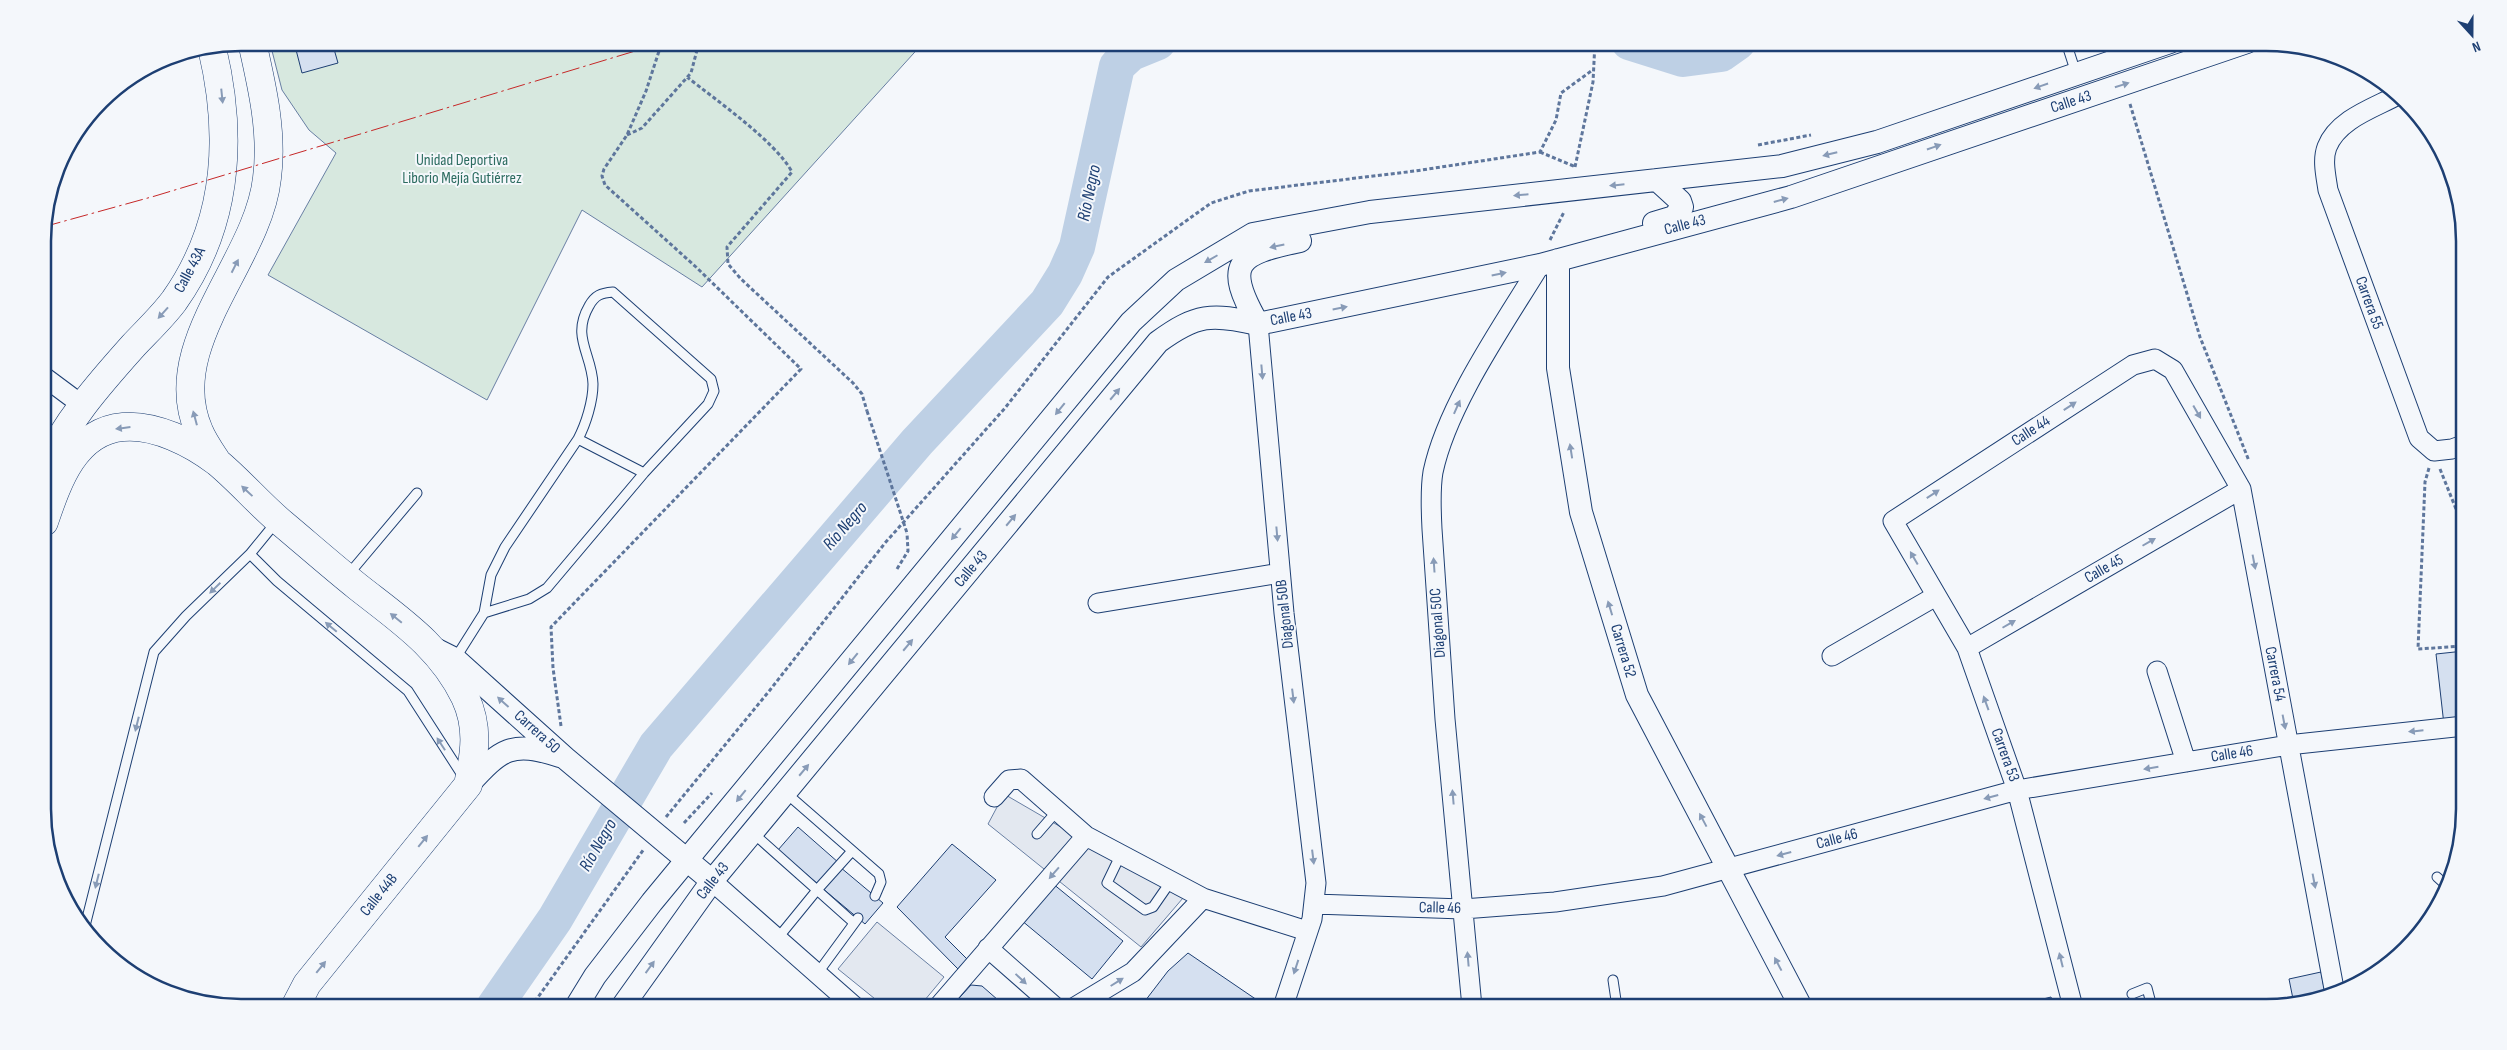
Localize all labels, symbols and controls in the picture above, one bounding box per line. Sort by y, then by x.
north arrow [2447,10,2497,60]
text: N [2470,37,2483,56]
one-way arrow [2115,81,2130,89]
one-way arrow [2033,82,2048,90]
street label: Calle 43 [2048,86,2094,118]
one-way arrow [218,88,226,104]
one-way arrow [1927,143,1942,151]
one-way arrow [1822,150,1837,158]
park label: Unidad Deportiva Liborio Mejía Gutiérrez [402,151,522,188]
water label: Río Negro [1073,162,1105,223]
one-way arrow [1609,181,1625,189]
one-way arrow [1513,191,1529,199]
one-way arrow [1773,195,1788,203]
street label: Calle 43 [1662,210,1708,240]
one-way arrow [1269,242,1285,250]
street label: Calle 43A [170,244,210,296]
one-way arrow [1205,254,1218,263]
one-way arrow [231,259,239,273]
one-way arrow [1491,269,1507,277]
street label: Carrera 55 [2351,274,2387,332]
street label: Calle 43 [1269,304,1313,330]
one-way arrow [1332,304,1347,312]
one-way arrow [157,307,169,319]
one-way arrow [1258,365,1266,381]
one-way arrow [1109,388,1120,401]
one-way arrow [1454,400,1462,414]
one-way arrow [2063,401,2076,411]
one-way arrow [1054,402,1065,415]
one-way arrow [2192,406,2201,419]
one-way arrow [191,411,199,426]
street label: Calle 44 [2008,411,2054,450]
one-way arrow [115,424,131,432]
one-way arrow [1567,442,1575,458]
one-way arrow [242,485,254,497]
one-way arrow [1927,490,1940,499]
water label: Río Negro [818,497,872,554]
one-way arrow [1006,513,1017,526]
one-way arrow [1273,526,1281,542]
one-way arrow [951,527,962,540]
one-way arrow [2142,538,2157,546]
street label: Calle 43 [950,547,992,591]
street label: Calle 45 [2081,550,2127,588]
one-way arrow [1910,552,1919,565]
one-way arrow [2250,554,2258,570]
one-way arrow [1430,557,1438,573]
street label: Diagonal 50B [1272,579,1298,649]
one-way arrow [210,582,222,594]
street label: Diagonal 50C [1426,587,1450,658]
one-way arrow [1606,600,1614,615]
one-way arrow [390,612,403,623]
one-way arrow [2002,619,2015,628]
one-way arrow [325,621,338,632]
street label: Carrera 52 [1606,622,1640,680]
one-way arrow [902,639,913,652]
street label: Carrera 54 [2260,645,2290,703]
one-way arrow [847,653,858,666]
one-way arrow [1289,688,1297,704]
one-way arrow [1982,695,1990,710]
one-way arrow [498,696,510,708]
street label: Carrera 50 [510,706,564,758]
one-way arrow [2280,714,2288,730]
one-way arrow [133,716,141,731]
street label: Carrera 53 [1987,726,2023,784]
one-way arrow [2407,727,2423,735]
one-way arrow [437,737,446,750]
street label: Calle 46 [2210,741,2254,767]
one-way arrow [799,764,810,777]
one-way arrow [2143,764,2159,772]
one-way arrow [735,789,746,802]
one-way arrow [1448,789,1456,805]
one-way arrow [1984,793,1999,801]
water label: Río Negro [575,814,622,875]
one-way arrow [1698,814,1707,827]
street label: Calle 46 [1814,824,1860,854]
one-way arrow [418,834,429,847]
one-way arrow [1309,849,1317,865]
one-way arrow [1776,850,1791,858]
street label: Calle 43 [693,859,733,903]
one-way arrow [1048,867,1059,880]
street label: Calle 44B [356,870,402,920]
one-way arrow [92,874,100,889]
one-way arrow [2310,874,2318,890]
street label: Calle 46 [1419,898,1461,918]
one-way arrow [1464,950,1472,966]
one-way arrow [2057,952,2065,967]
one-way arrow [1774,957,1782,971]
one-way arrow [645,960,655,974]
one-way arrow [1291,960,1299,975]
one-way arrow [315,961,326,974]
one-way arrow [1015,973,1027,985]
one-way arrow [1110,978,1123,987]

